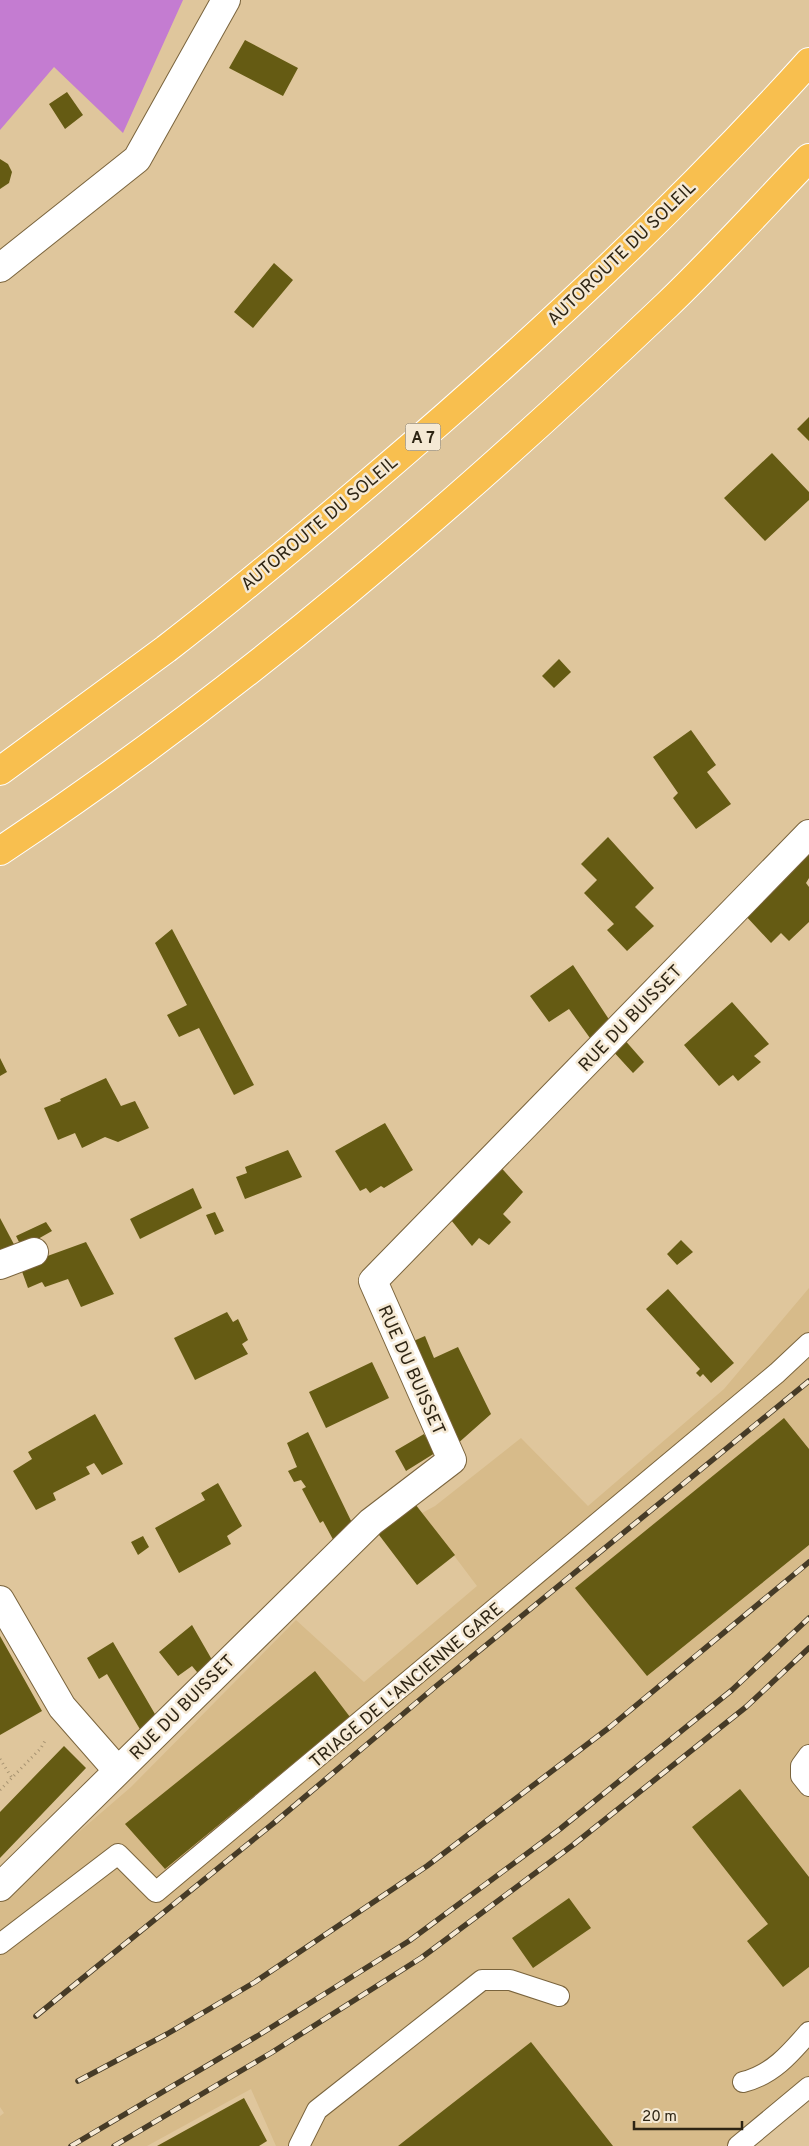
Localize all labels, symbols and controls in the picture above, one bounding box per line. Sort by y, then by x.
street label: AUTOROUTE DU SOLEIL [543,177,701,331]
road number: A 7 [406,424,440,451]
street label: AUTOROUTE DU SOLEIL [237,452,403,597]
street label: RUE DU BUISSET [574,961,688,1077]
street label: RUE DU BUISSET [372,1302,450,1439]
street label: TRIAGE DE L'ANCIENNE GARE [305,1598,509,1774]
street label: RUE DU BUISSET [125,1650,241,1766]
scale bar [634,2098,742,2130]
text: 20 m [642,2108,677,2127]

